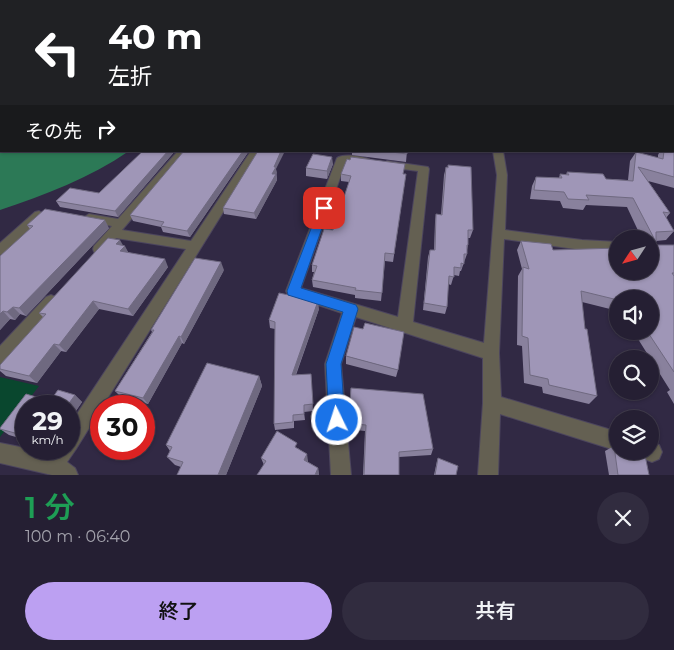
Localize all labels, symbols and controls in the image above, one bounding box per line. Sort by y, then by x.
text: 40 m [108,15,203,58]
icon: left [25,20,90,85]
text: 左折 [108,63,152,90]
icon: right [92,115,120,143]
text: その先 [25,120,82,143]
pin [303,187,345,229]
icon: arrive [310,194,338,222]
north arrow [609,230,659,280]
map controls [609,230,659,460]
button: sound [609,290,659,340]
button: search [609,350,659,400]
position arrow [310,393,362,445]
speed limit sign: 30 [90,395,155,460]
text: 29 [32,406,63,436]
button: layers [609,410,659,460]
text: km/h [31,432,64,447]
text: 1 分 [25,489,75,526]
button: close [597,492,649,544]
text: 100 m · 06:40 [25,527,130,546]
button: 終了 [25,582,332,640]
button: 共有 [342,582,649,640]

